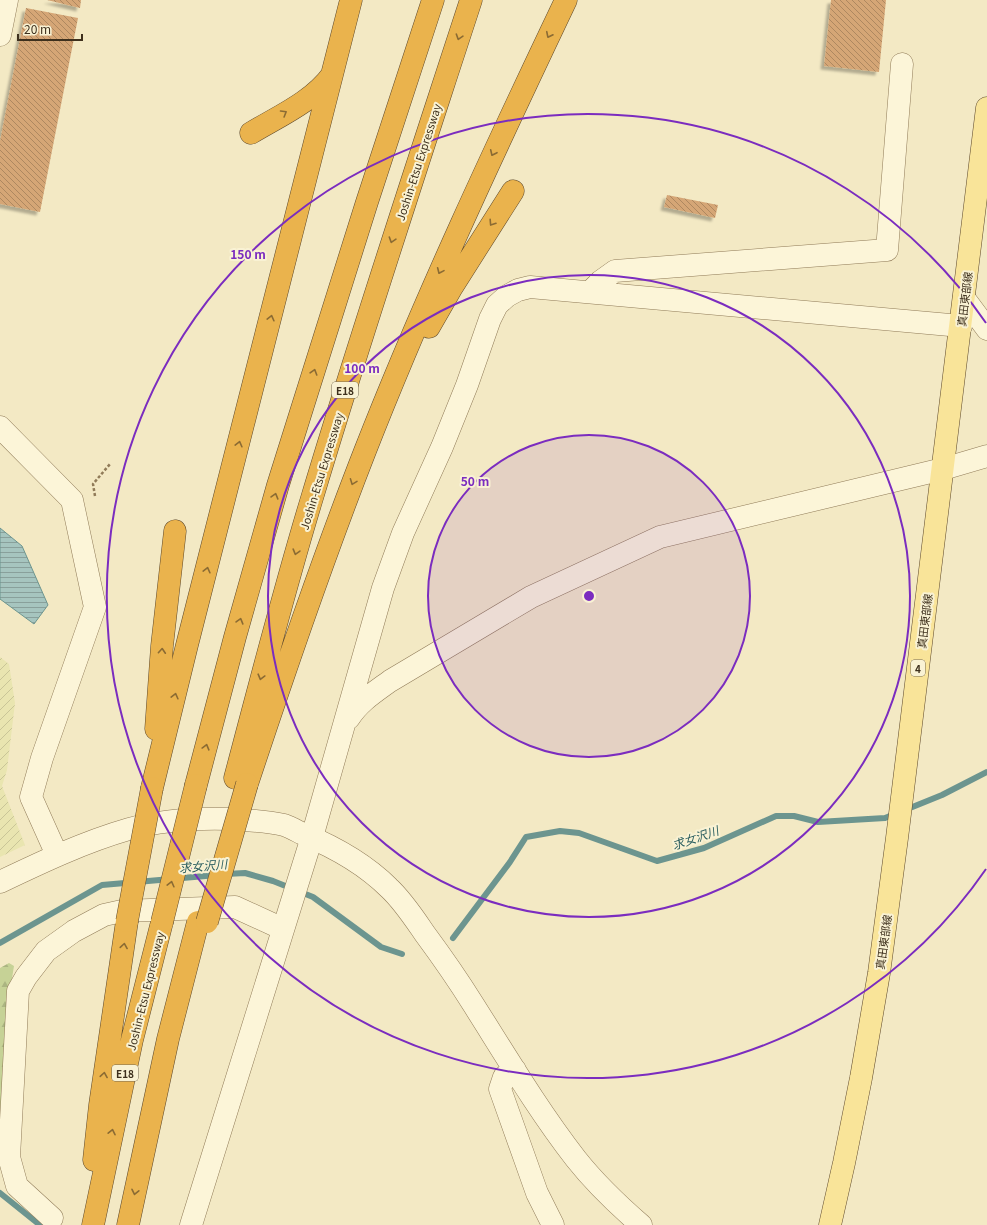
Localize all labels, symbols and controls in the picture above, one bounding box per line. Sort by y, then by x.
scale bar [18,16,82,42]
text: 20 m [24,20,51,37]
one-way arrow [546,31,554,38]
one-way arrow [455,33,464,40]
street label: Joshin-Etsu Expressway [392,101,445,222]
one-way arrow [280,110,287,118]
one-way arrow [490,148,498,156]
one-way arrow [490,219,497,226]
one-way arrow [389,237,397,244]
text: 150 m [230,245,266,262]
one-way arrow [437,267,445,275]
street label: 真田東部線 [953,271,975,327]
one-way arrow [266,315,275,322]
text: 100 m [344,359,380,376]
one-way arrow [309,369,318,376]
road number: E18 [332,382,358,398]
street label: Joshin-Etsu Expressway [296,410,347,532]
one-way arrow [234,440,242,447]
text: 50 m [461,472,489,489]
one-way arrow [350,478,358,485]
one-way arrow [270,493,279,500]
one-way arrow [292,548,301,555]
one-way arrow [202,566,210,573]
centre of rings [582,589,596,603]
street label: 真田東部線 [913,593,935,649]
one-way arrow [235,618,244,625]
one-way arrow [157,648,166,654]
road number: 4 [911,660,925,676]
one-way arrow [258,674,266,680]
one-way arrow [170,693,179,700]
one-way arrow [202,744,210,750]
water label: 求女沢川 [670,821,722,853]
water label: 求女沢川 [178,854,230,876]
one-way arrow [167,880,175,887]
street label: 真田東部線 [871,914,895,970]
street label: Joshin-Etsu Expressway [123,930,168,1052]
one-way arrow [119,943,128,950]
road number: E18 [112,1065,138,1081]
one-way arrow [99,1072,108,1078]
one-way arrow [108,1129,116,1135]
one-way arrow [132,1189,140,1195]

